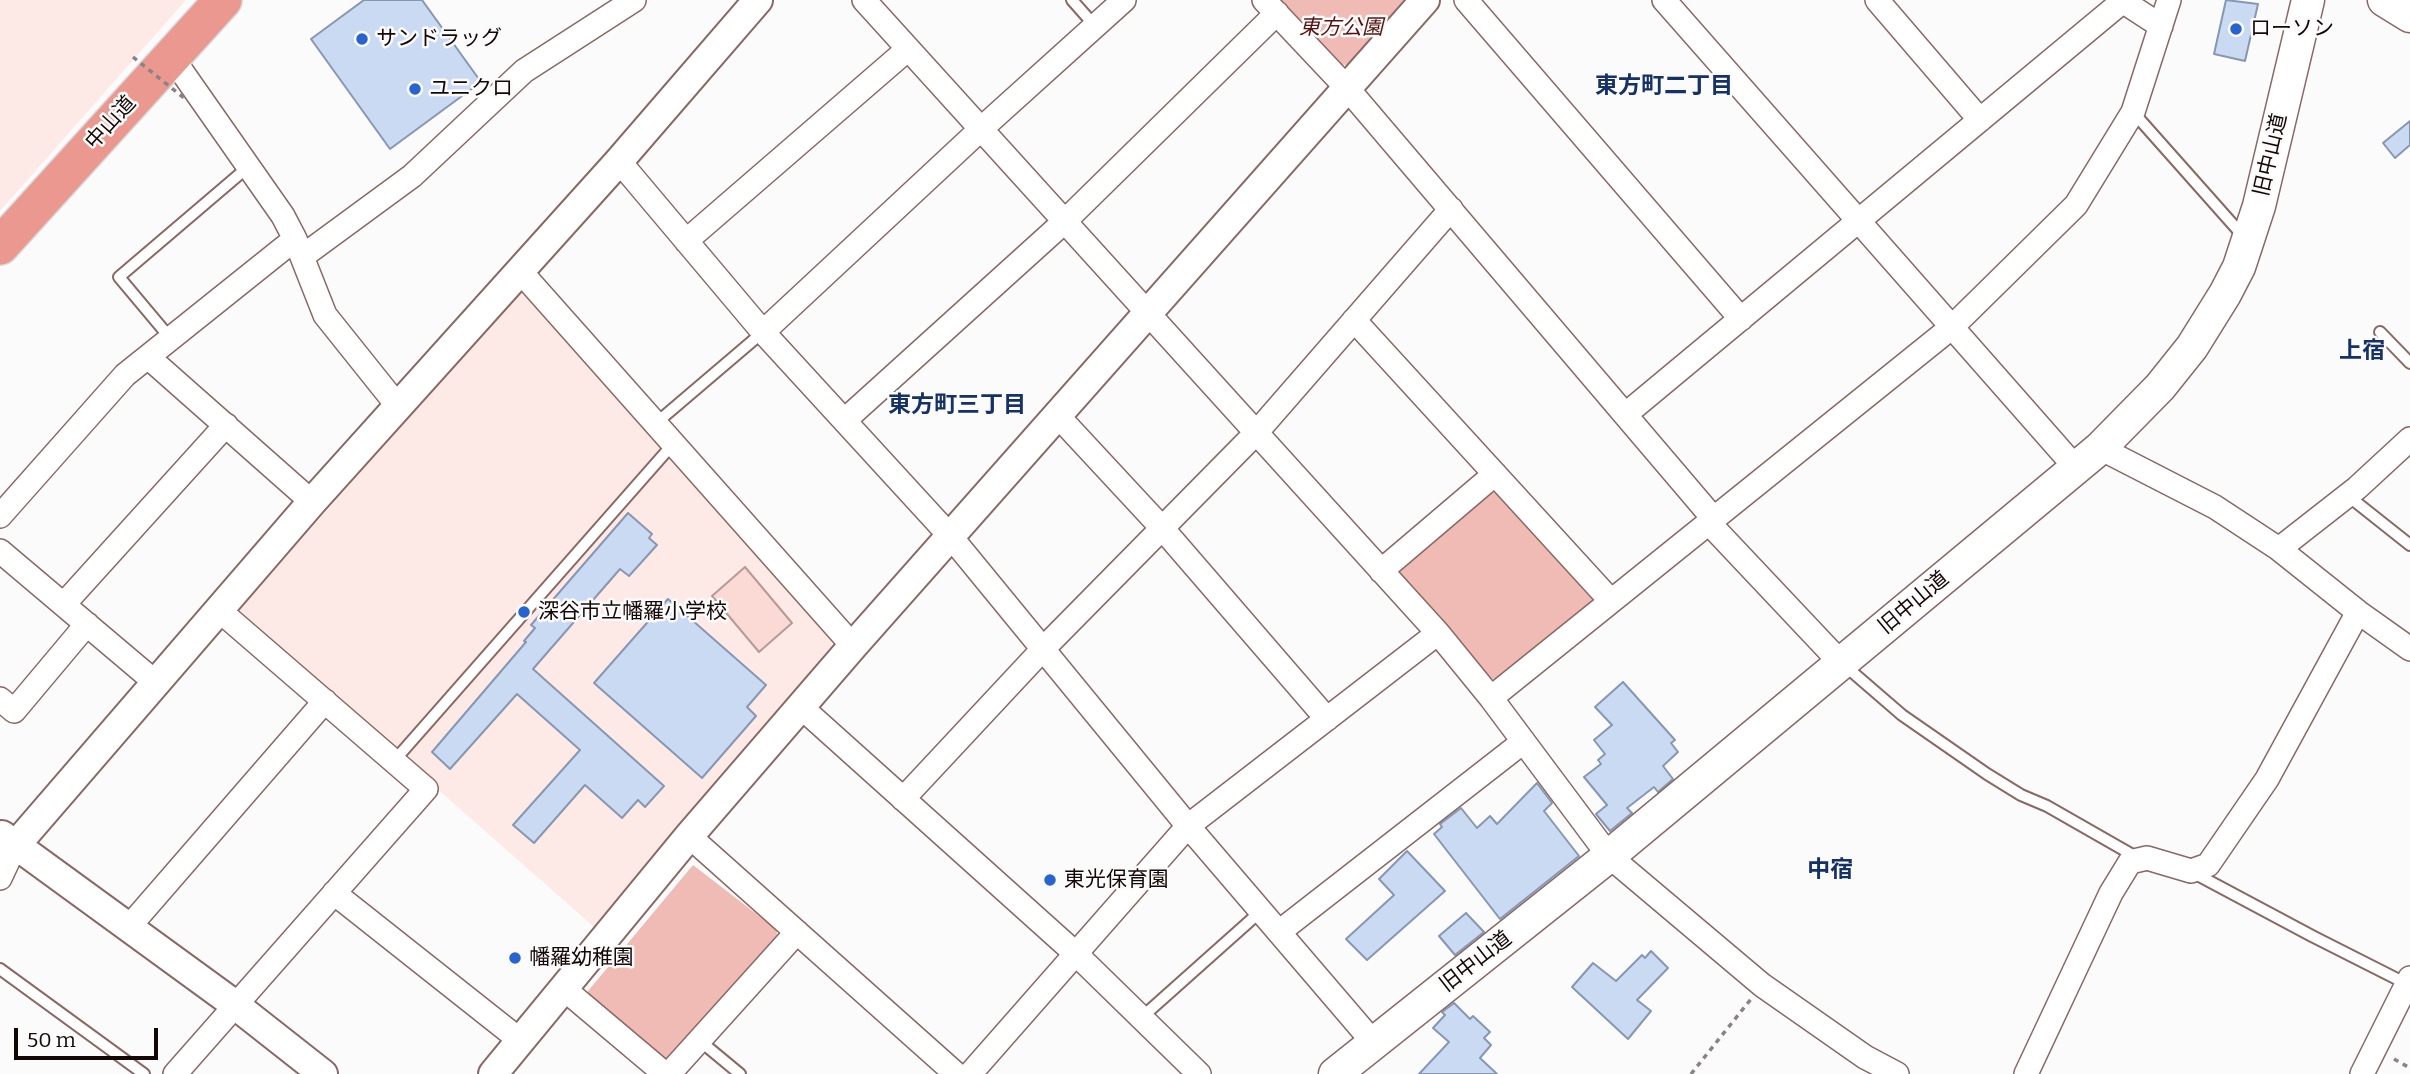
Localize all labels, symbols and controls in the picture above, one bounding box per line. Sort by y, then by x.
park label: 東方公園 [1299,15,1383,41]
place label: ローソン [2250,16,2334,42]
marker: ローソン [2228,21,2244,37]
place label: サンドラッグ [376,26,502,52]
marker: サンドラッグ [354,31,370,47]
district label: 東方町二丁目 [1595,73,1733,101]
place label: ユニクロ [429,76,513,102]
marker: ユニクロ [407,81,423,97]
street label: 中山道 [81,91,141,155]
street label: 旧中山道 [2249,111,2293,199]
district label: 上宿 [2339,338,2385,366]
district label: 東方町三丁目 [888,392,1026,420]
street label: 旧中山道 [1874,566,1954,640]
place label: 深谷市立幡羅小学校 [538,599,727,625]
marker: 深谷市立幡羅小学校 [516,604,532,620]
district label: 中宿 [1807,857,1853,885]
place label: 東光保育園 [1064,867,1169,893]
marker: 東光保育園 [1042,872,1058,888]
street label: 旧中山道 [1435,926,1517,998]
place label: 幡羅幼稚園 [529,945,634,971]
marker: 幡羅幼稚園 [507,950,523,966]
scale bar [18,1014,161,1058]
text: 50 m [27,1027,76,1053]

